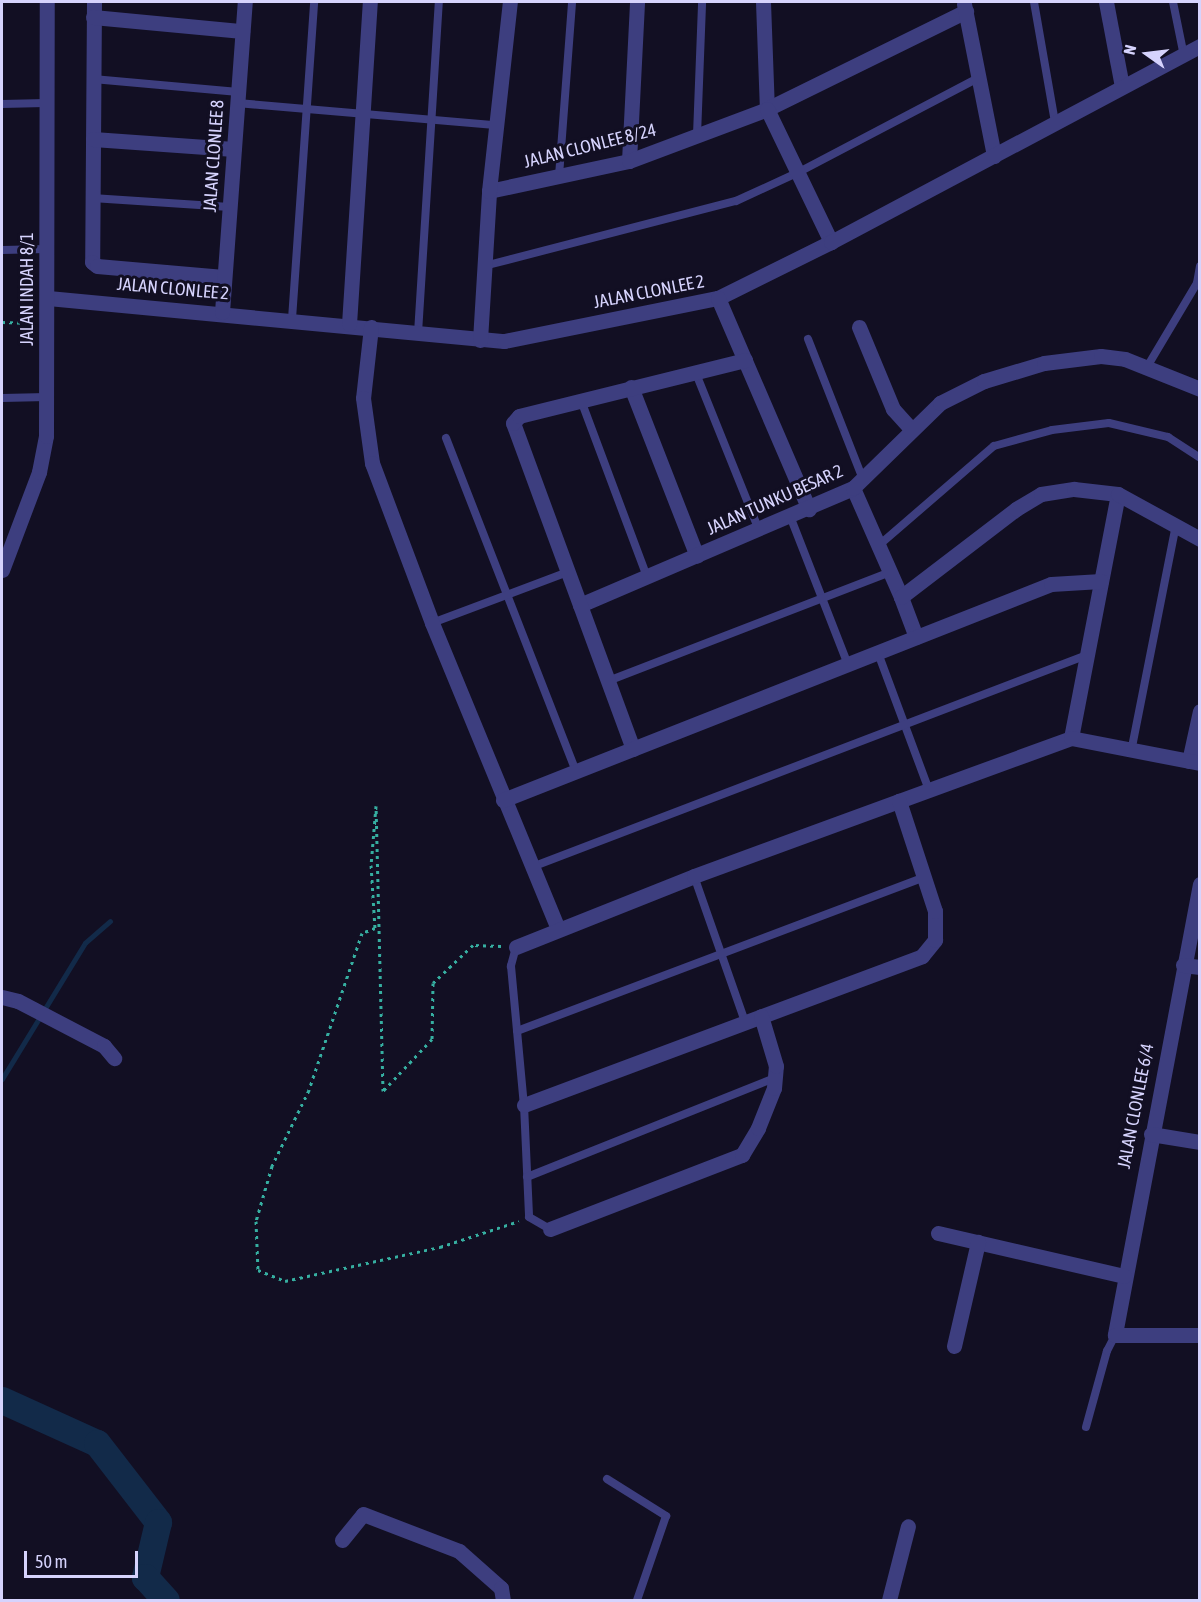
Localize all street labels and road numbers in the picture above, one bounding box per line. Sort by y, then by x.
street label: JALAN CLONLEE 8 [199,99,229,213]
street label: JALAN CLONLEE 8/24 [522,119,658,173]
street label: JALAN INDAH 8/1 [16,232,38,346]
street label: JALAN CLONLEE 2 [592,271,706,313]
street label: JALAN CLONLEE 2 [116,273,230,305]
street label: JALAN TUNKU BESAR 2 [703,460,847,540]
street label: JALAN CLONLEE 6/4 [1113,1042,1159,1170]

